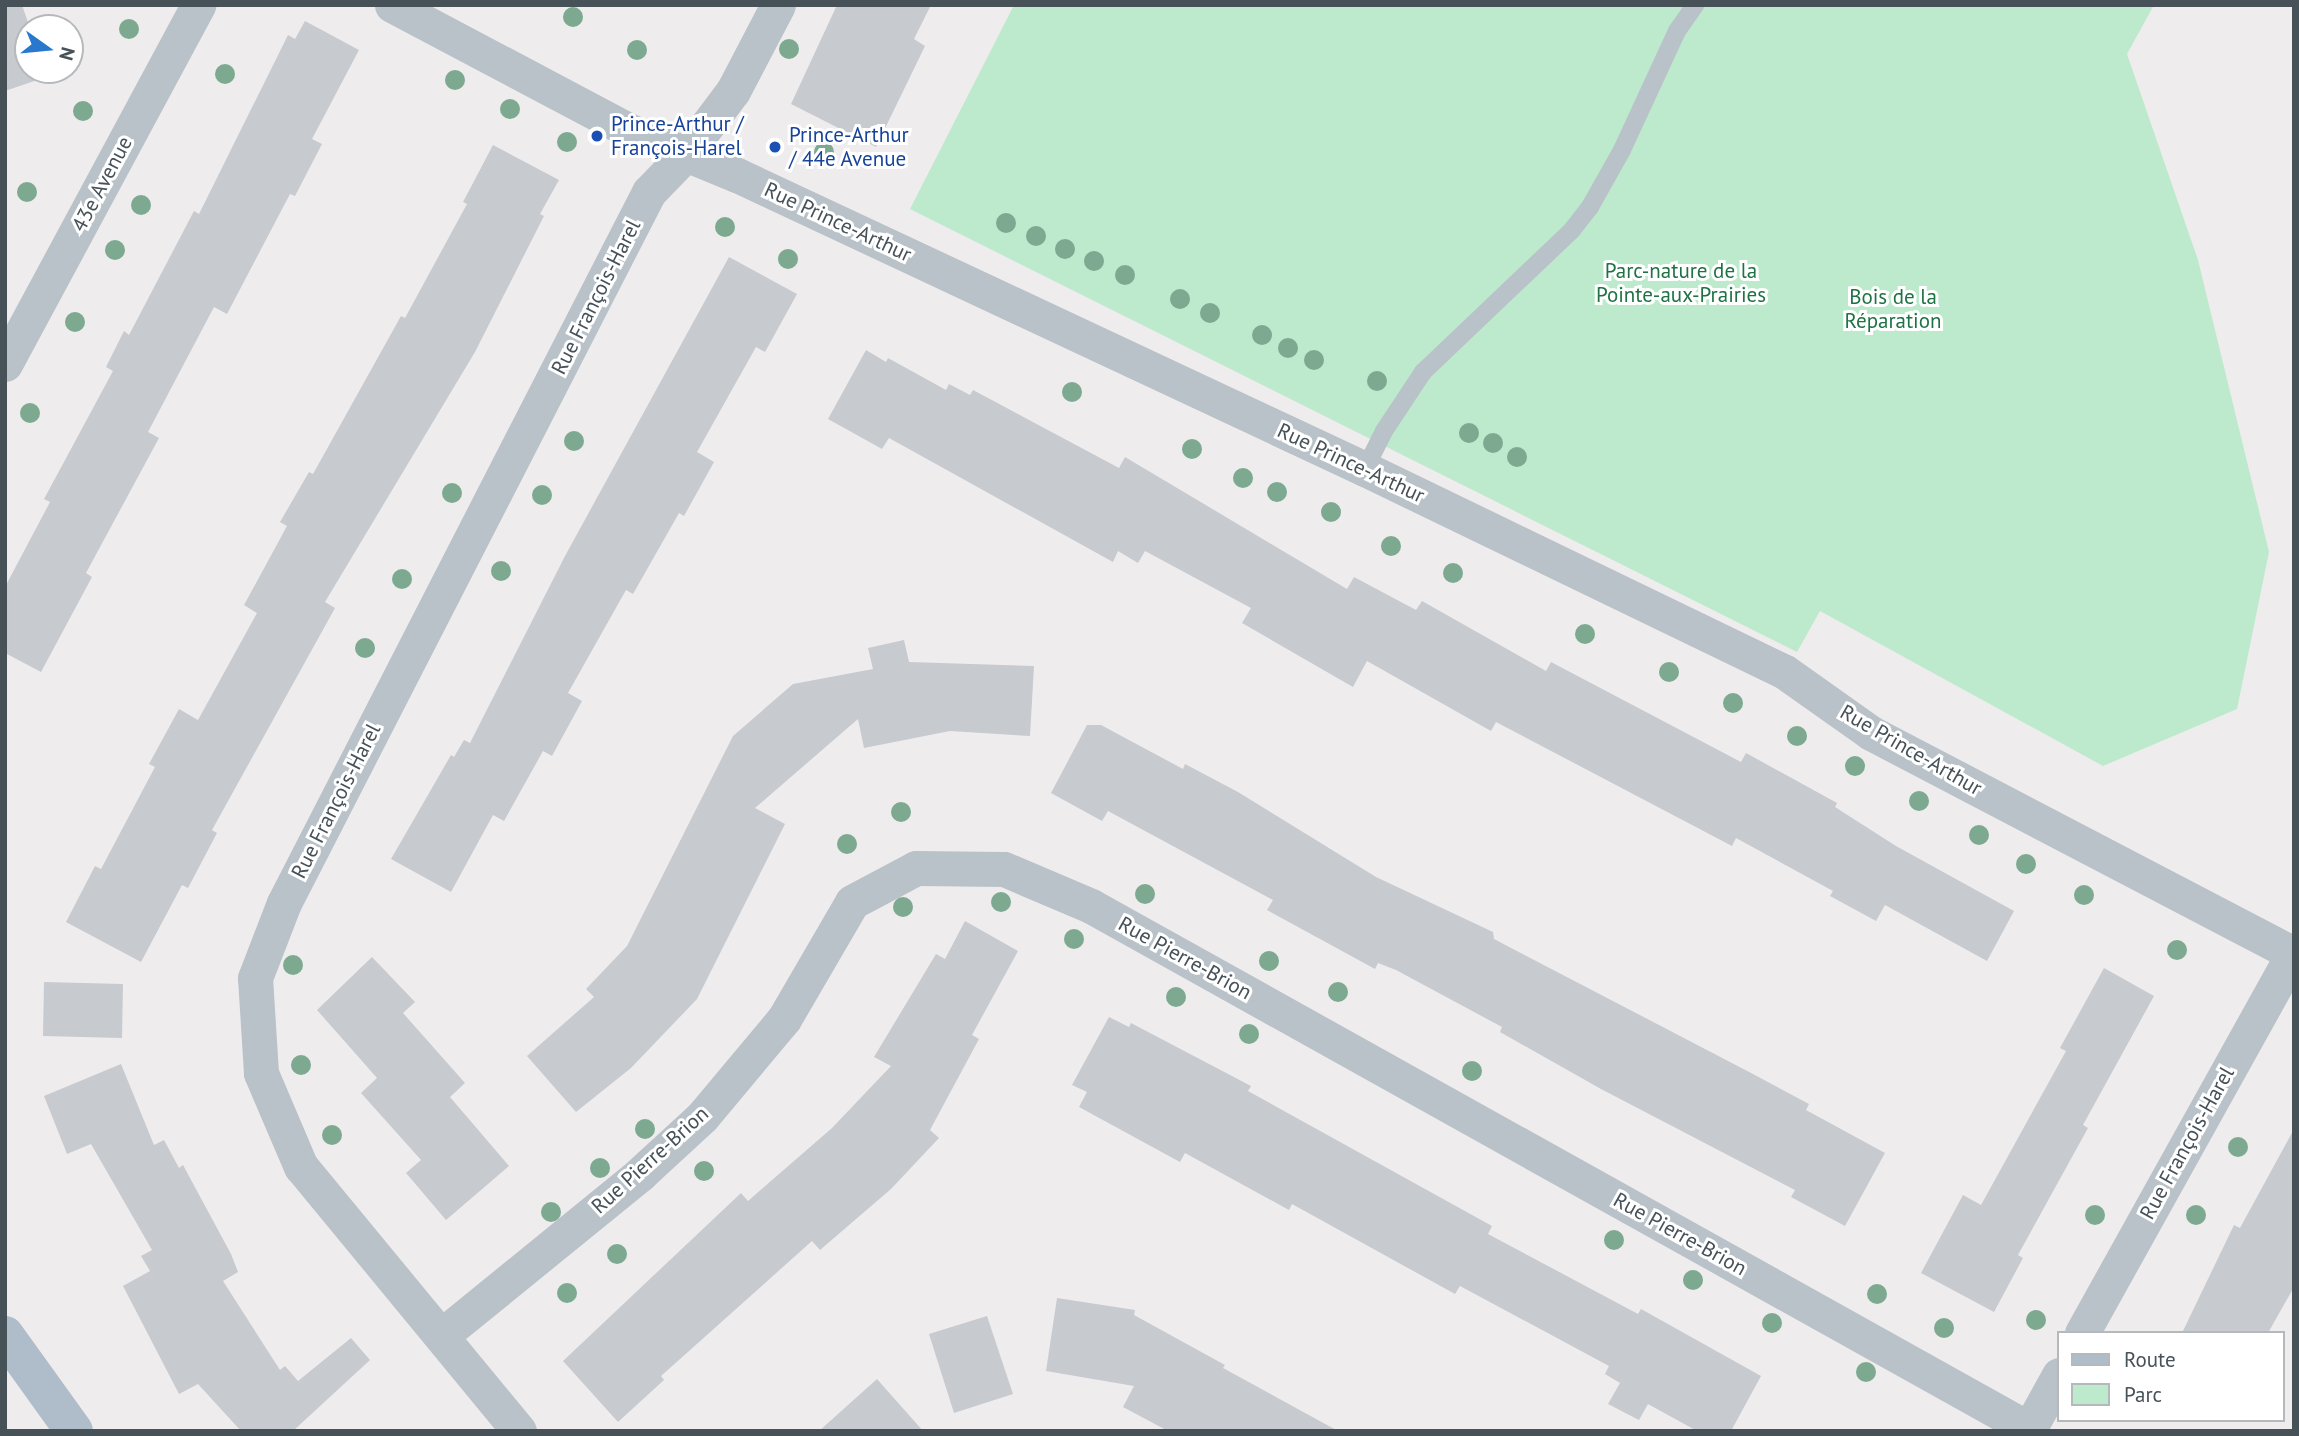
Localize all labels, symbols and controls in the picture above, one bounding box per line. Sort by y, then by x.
north arrow [14,14,84,84]
text: N [54,45,81,63]
place label: Prince-Arthur / François-Harel [611,111,744,161]
place label: Prince-Arthur / 44e Avenue [789,122,909,172]
marker: Prince-Arthur / François-Harel [589,128,605,144]
street label: 43e Avenue [66,132,138,236]
marker: Prince-Arthur / 44e Avenue [767,139,783,155]
street label: Rue Prince-Arthur [760,177,916,267]
street label: Rue François-Harel [546,215,646,379]
park label: Parc-nature de la Pointe-aux-Prairies [1596,258,1766,308]
park label: Bois de la Réparation [1845,284,1941,334]
street label: Rue Prince-Arthur [1273,418,1429,508]
street label: Rue Prince-Arthur [1836,699,1986,801]
street label: Rue François-Harel [286,719,386,883]
street label: Rue Pierre-Brion [1114,911,1256,1005]
street label: Rue François-Harel [2135,1062,2239,1224]
street label: Rue Pierre-Brion [587,1101,713,1219]
street label: Rue Pierre-Brion [1609,1187,1751,1281]
legend [2058,1331,2285,1422]
text: Route [2124,1346,2176,1373]
text: Parc [2124,1381,2162,1408]

